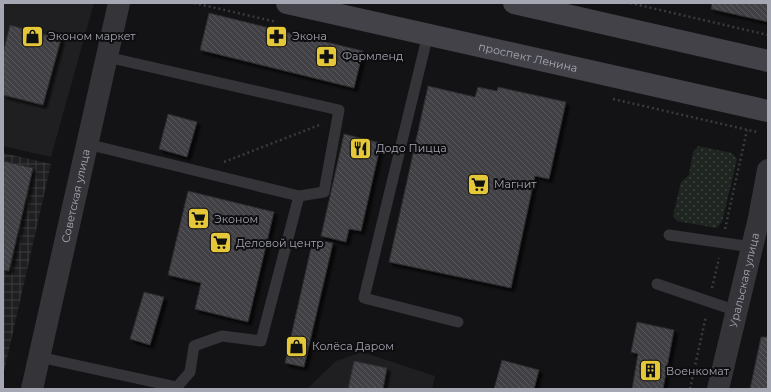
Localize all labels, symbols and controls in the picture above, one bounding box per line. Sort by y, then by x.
shop icon: Эконом маркет [20,23,46,49]
pharmacy icon: Экона [263,23,289,49]
place label: Эконом маркет [48,29,136,43]
place label: Экона [292,29,327,43]
street label: проспект Ленина [477,39,579,75]
pharmacy icon: Фармленд [313,43,339,69]
place label: Фармленд [342,49,403,63]
restaurant icon: Додо Пицца [347,135,373,161]
place label: Додо Пицца [376,141,447,155]
street label: Советская улица [58,148,93,244]
supermarket icon: Магнит [466,171,492,197]
place label: Магнит [494,177,537,191]
supermarket icon: Эконом [186,206,212,232]
place label: Эконом [214,212,258,226]
supermarket icon: Деловой центр [208,230,234,256]
street label: Уральская улица [726,231,762,329]
place label: Деловой центр [236,236,324,250]
shop icon: Колёса Даром [284,333,310,359]
place label: Колёса Даром [312,339,394,353]
building icon: Военкомат [638,358,664,384]
place label: Военкомат [666,364,730,378]

